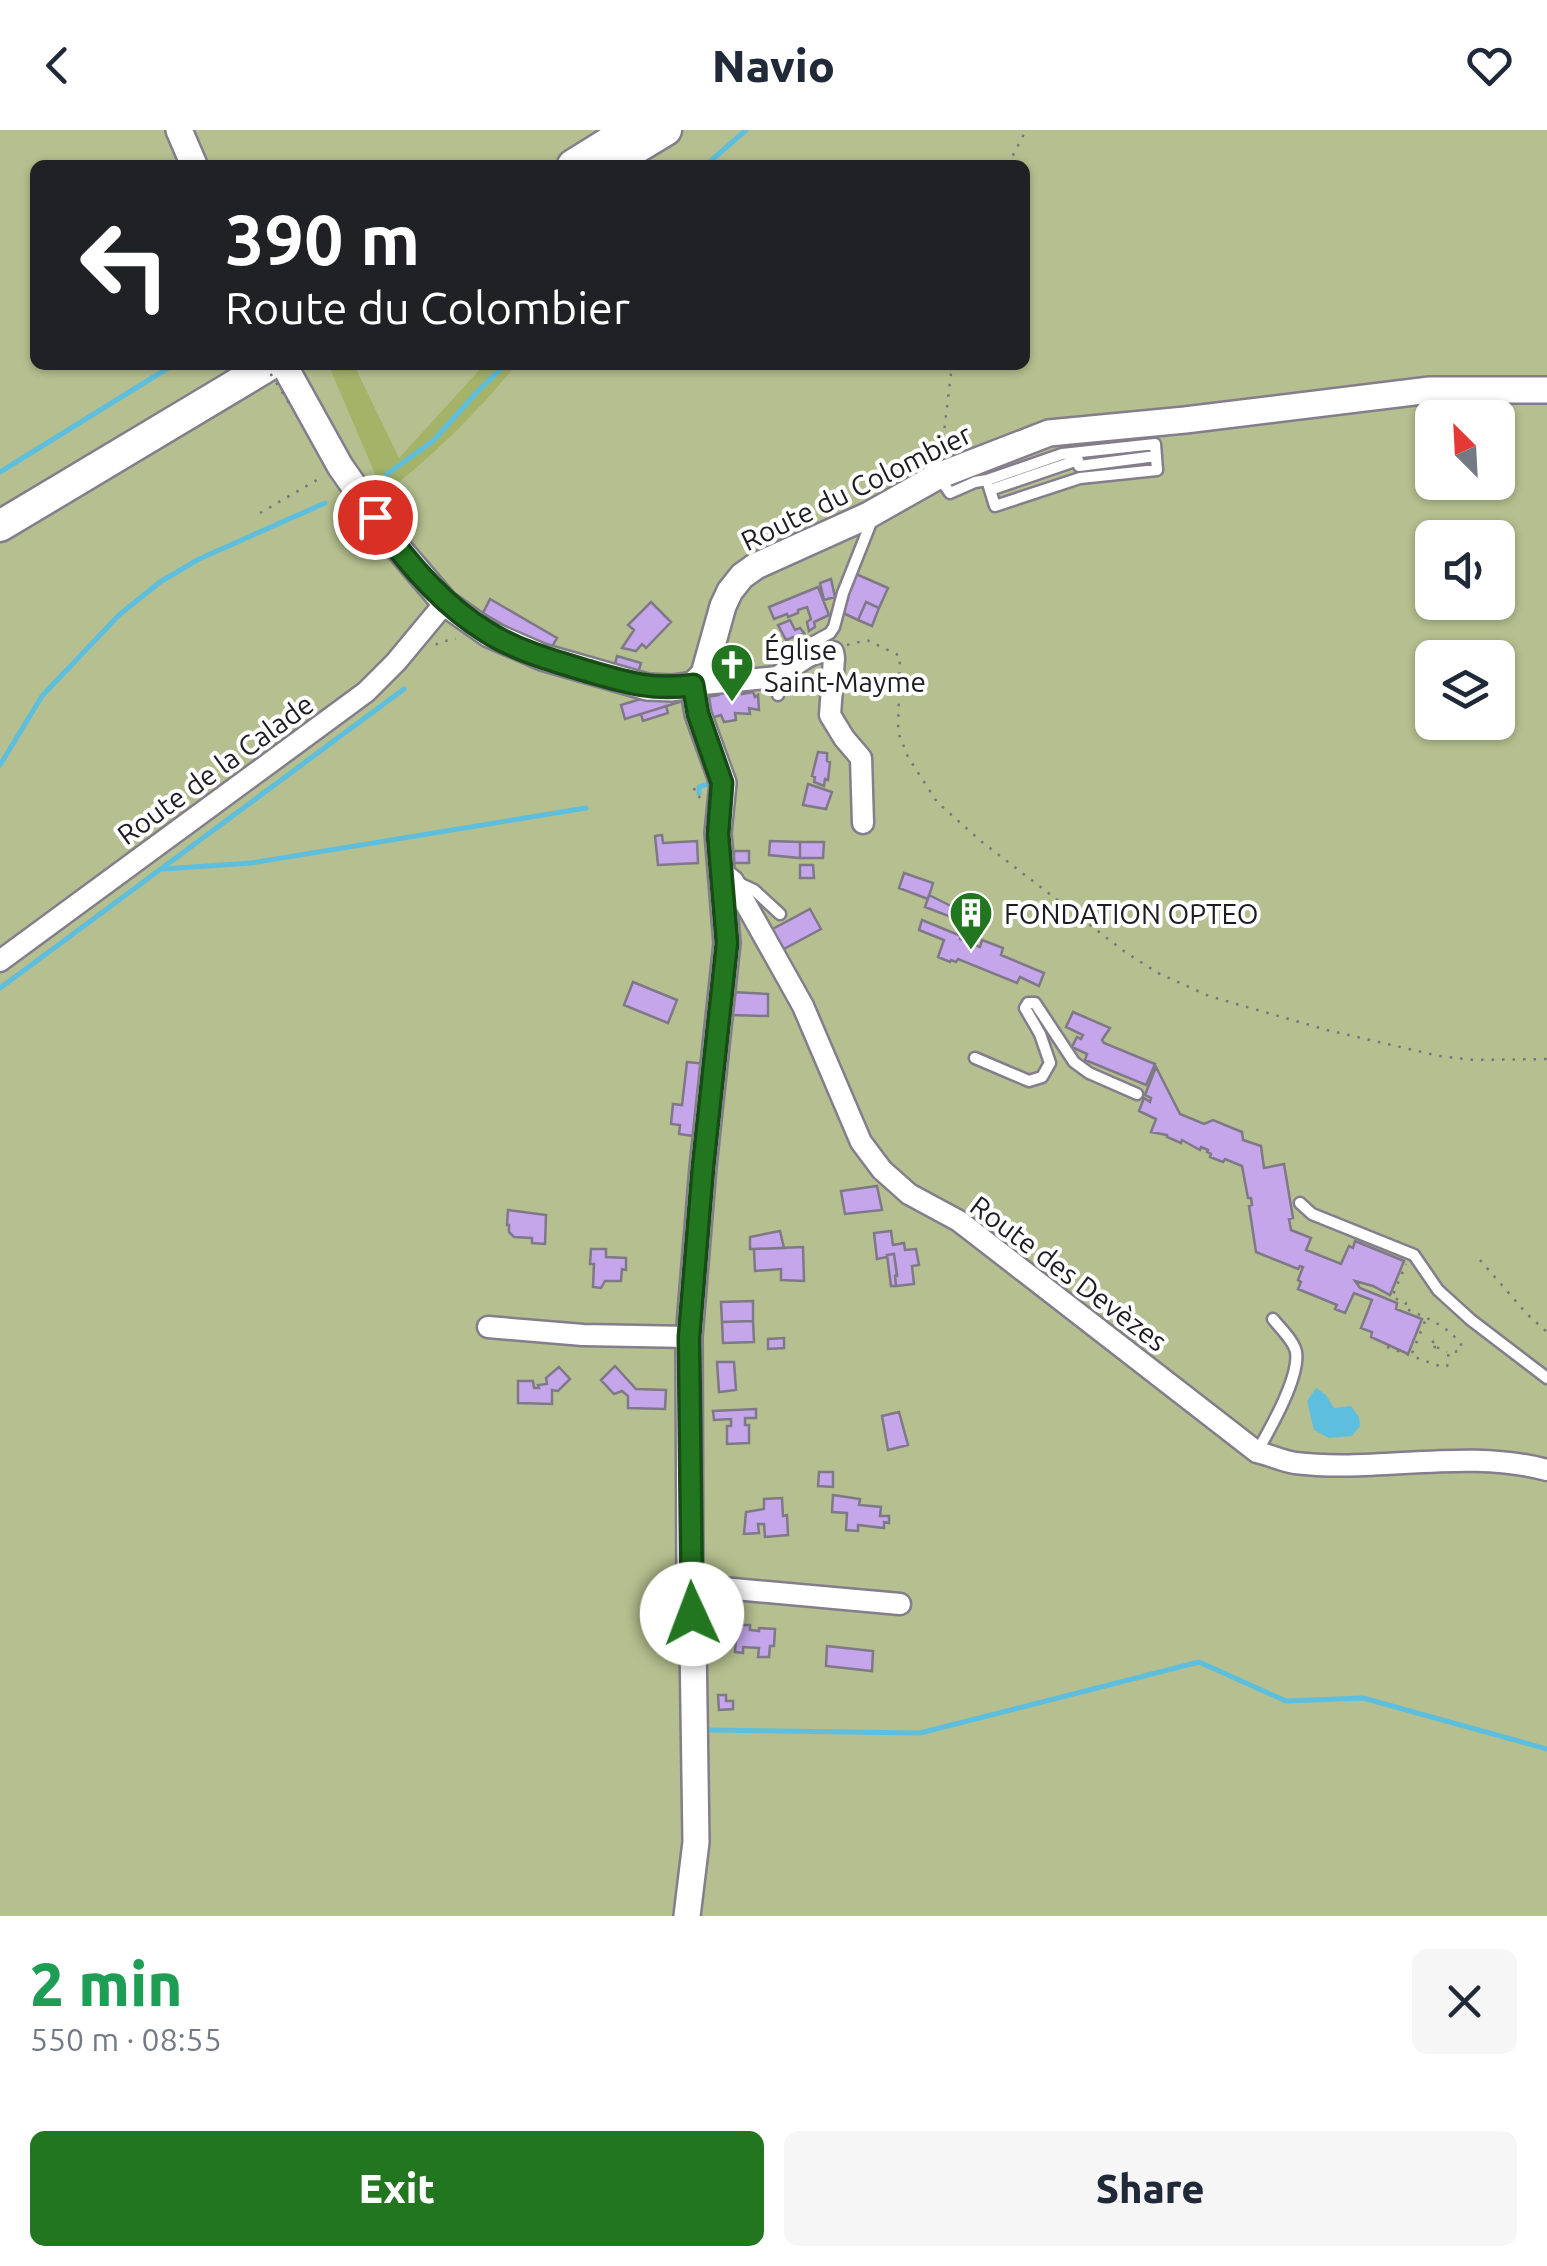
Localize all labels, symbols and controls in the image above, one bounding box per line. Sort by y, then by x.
icon: back [30,38,85,93]
icon: heart [1462,38,1517,93]
text: Navio [712,40,835,91]
icon: left [60,200,190,330]
text: 390 m [225,200,420,278]
text: Route du Colombier [225,282,630,333]
north arrow [1415,400,1515,500]
map controls [1415,400,1515,740]
street label: Route du Colombier [736,418,976,556]
pin [333,475,418,560]
icon: arrive [348,490,403,545]
button: sound [1415,520,1515,620]
place label: Église Saint-Mayme [764,633,926,697]
button: layers [1415,640,1515,740]
church icon: Église Saint-Mayme [709,642,755,703]
street label: Route de la Calade [111,688,319,850]
building icon: FONDATION OPTEO [948,890,994,951]
place label: FONDATION OPTEO [1004,898,1258,929]
street label: Route des Devèzes [965,1189,1173,1357]
position arrow [640,1562,744,1666]
button: close [1412,1949,1517,2054]
text: 2 min [30,1950,183,2017]
text: 550 m · 08:55 [30,2021,222,2057]
button: Exit [30,2131,764,2246]
button: Share [784,2131,1517,2246]

